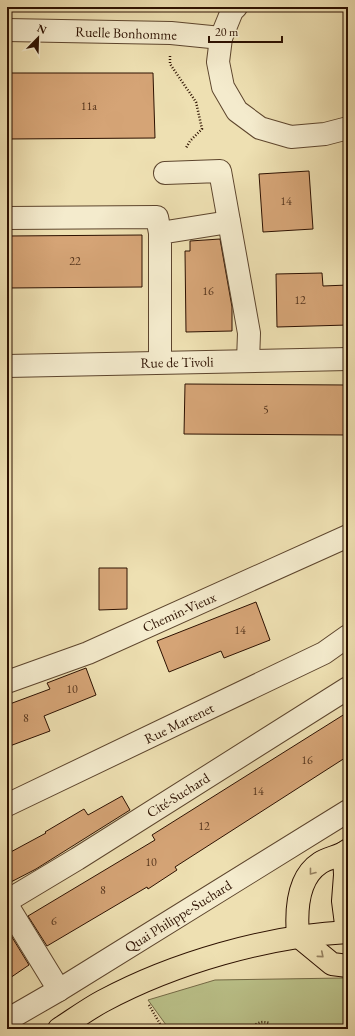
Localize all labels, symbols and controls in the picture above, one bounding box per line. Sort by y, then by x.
north arrow [18,18,58,58]
scale bar [209,18,282,44]
text: N [35,21,49,37]
street label: Ruelle Bonhomme [75,22,178,44]
text: 20 m [215,24,239,40]
house number: 11a [81,98,97,114]
house number: 14 [280,193,292,209]
house number: 22 [69,253,81,269]
house number: 16 [202,283,214,299]
house number: 12 [294,292,306,308]
street label: Rue de Tivoli [140,352,214,372]
house number: 5 [263,401,269,417]
street label: Chemin-Vieux [139,588,219,636]
house number: 14 [234,622,246,638]
house number: 10 [66,681,78,697]
street label: Rue Martenet [141,698,217,748]
house number: 8 [23,710,29,726]
house number: 16 [301,752,313,768]
street label: Cité-Suchard [143,768,214,822]
house number: 14 [252,783,264,799]
house number: 12 [198,818,210,834]
house number: 10 [145,854,157,870]
one-way arrow [309,868,316,875]
street label: Quai Philippe-Suchard [121,875,236,956]
house number: 8 [100,882,106,898]
house number: 6 [51,913,57,929]
one-way arrow [316,951,324,958]

